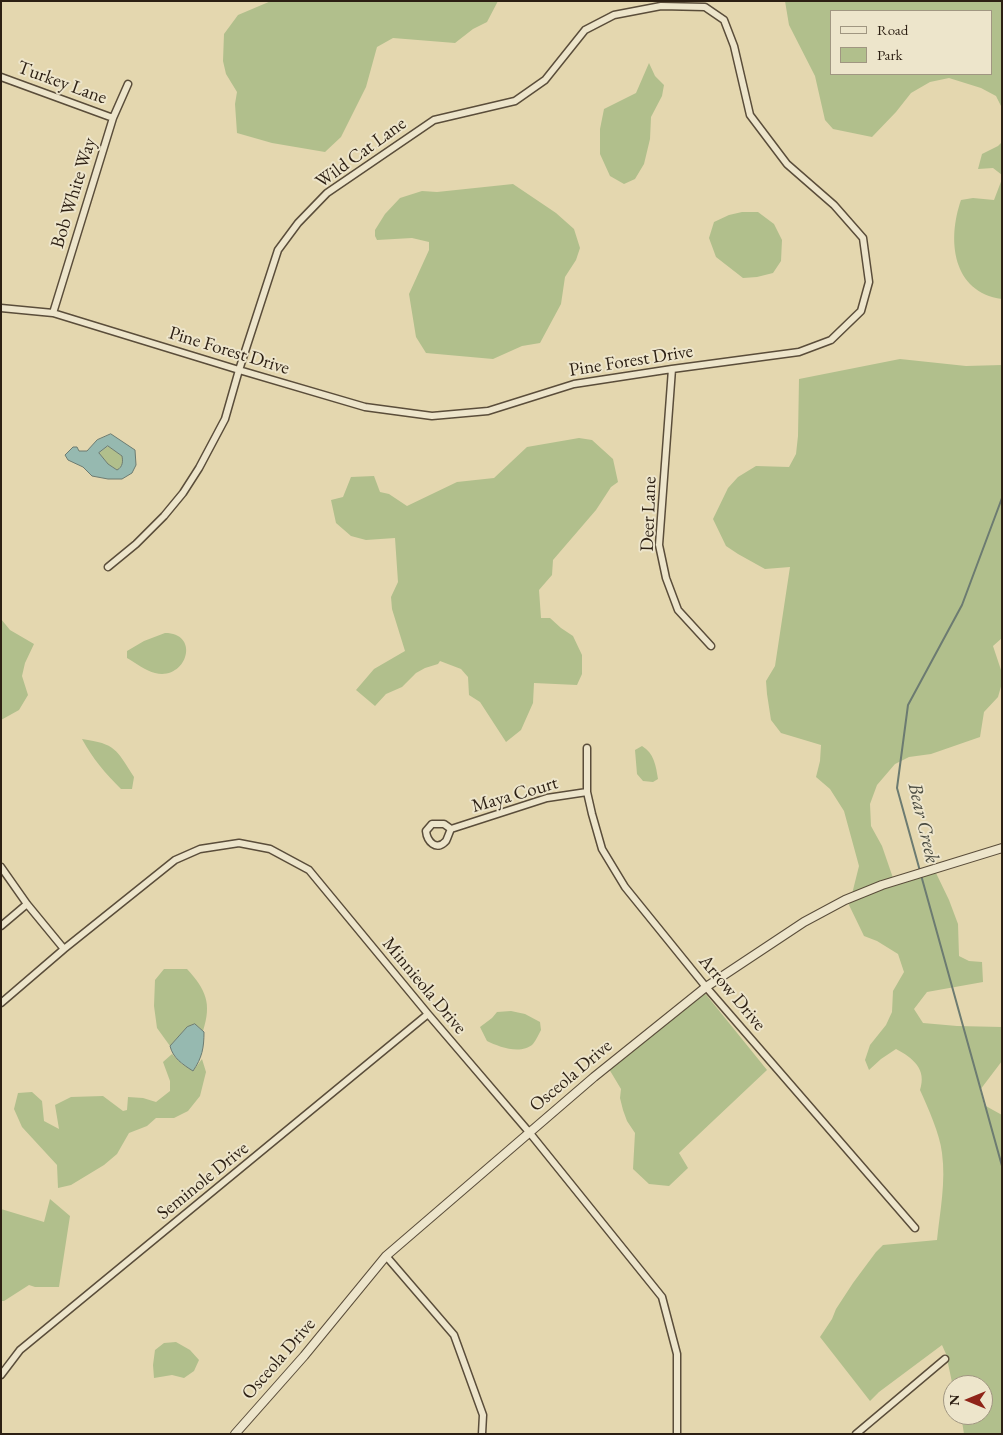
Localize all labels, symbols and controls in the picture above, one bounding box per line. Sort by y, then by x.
legend [830,10,993,75]
text: Road [877,20,908,39]
text: Park [877,45,903,64]
street label: Turkey Lane [14,56,110,110]
street label: Wild Cat Lane [311,112,411,194]
street label: Bob White Way [46,135,102,251]
street label: Pine Forest Drive [166,322,292,380]
street label: Pine Forest Drive [567,340,695,382]
street label: Deer Lane [636,476,662,552]
street label: Maya Court [469,772,561,818]
water label: Bear Creek [902,780,944,866]
street label: Minnieola Drive [377,933,471,1039]
street label: Arrow Drive [694,950,770,1036]
street label: Osceola Drive [525,1035,617,1117]
street label: Seminole Drive [153,1137,253,1225]
street label: Osceola Drive [237,1313,321,1405]
north arrow [943,1375,993,1425]
text: N [945,1394,963,1406]

